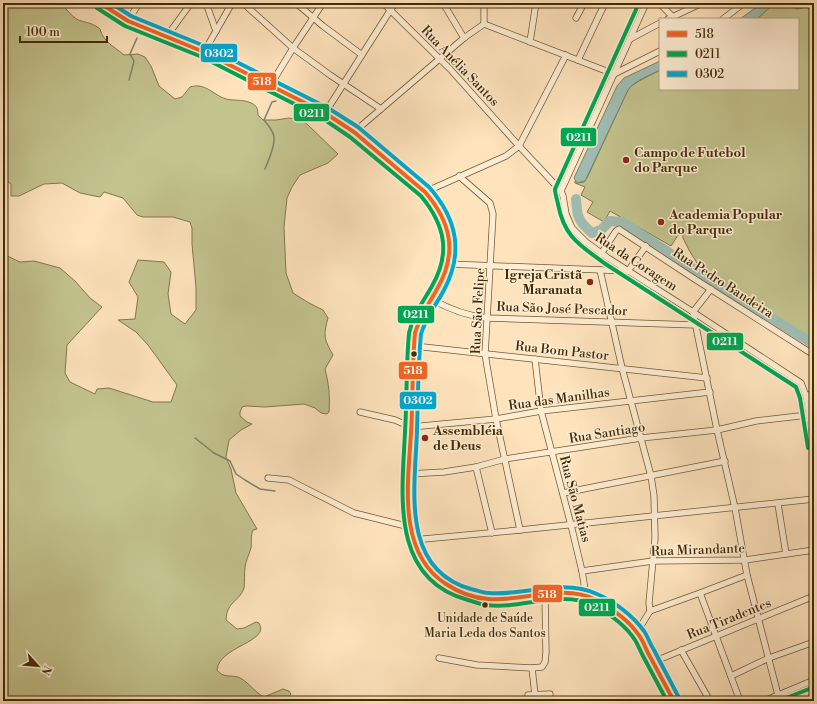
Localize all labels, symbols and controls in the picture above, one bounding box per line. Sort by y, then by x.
scale bar [20,18,107,44]
legend [659,18,799,90]
street label: Rua Anélia Santos [418,22,503,110]
text: 100 m [26,25,60,40]
text: 518 [695,27,714,42]
line badge: 0302 [200,43,238,63]
text: 0302 [204,47,234,61]
text: 0211 [695,47,721,62]
text: 0302 [695,67,724,82]
line badge: 518 [247,72,277,91]
text: 518 [253,75,271,89]
line badge: 0211 [293,103,330,122]
text: 0211 [299,107,326,121]
line badge: 0211 [560,127,597,147]
text: 0211 [566,131,593,145]
place label: Campo de Futebol do Parque [634,145,746,176]
marker: Campo de Futebol do Parque [621,155,631,165]
place label: Academia Popular do Parque [668,207,783,238]
marker: Academia Popular do Parque [656,217,666,227]
street label: Rua da Coragem [592,229,681,295]
street label: Rua Pedro Bandeira [670,244,777,322]
street label: Rua São Felipe [468,267,488,354]
place label: Igreja Cristã Maranata [504,267,583,298]
marker: Igreja Cristã Maranata [585,277,595,287]
street label: Rua São José Pescador [496,299,628,319]
line badge: 0211 [397,305,435,324]
text: 0211 [403,308,430,322]
line badge: 0211 [706,332,744,351]
text: 0211 [712,335,739,349]
street label: Rua Bom Pastor [514,338,610,364]
unlabelled marker [409,349,419,359]
line badge: 518 [398,361,428,380]
text: 518 [404,364,422,378]
street label: Rua das Manilhas [507,384,611,414]
line badge: 0302 [399,391,437,410]
text: 0302 [403,394,433,408]
street label: Rua Santiago [568,419,646,447]
place label: Assembléia de Deus [432,423,504,454]
marker: Assembléia de Deus [420,433,430,443]
street label: Rua São Matias [556,454,594,544]
street label: Rua Mirandante [651,540,746,560]
line badge: 518 [532,584,563,603]
text: 518 [538,588,556,602]
street label: Rua Tiradentes [684,595,774,643]
line badge: 0211 [578,598,616,617]
marker: Unidade de Saúde Maria Leda dos Santos [480,600,490,610]
text: 0211 [584,601,611,615]
place label: Unidade de Saúde Maria Leda dos Santos [424,611,546,641]
north arrow [18,646,58,686]
text: N [38,663,54,677]

